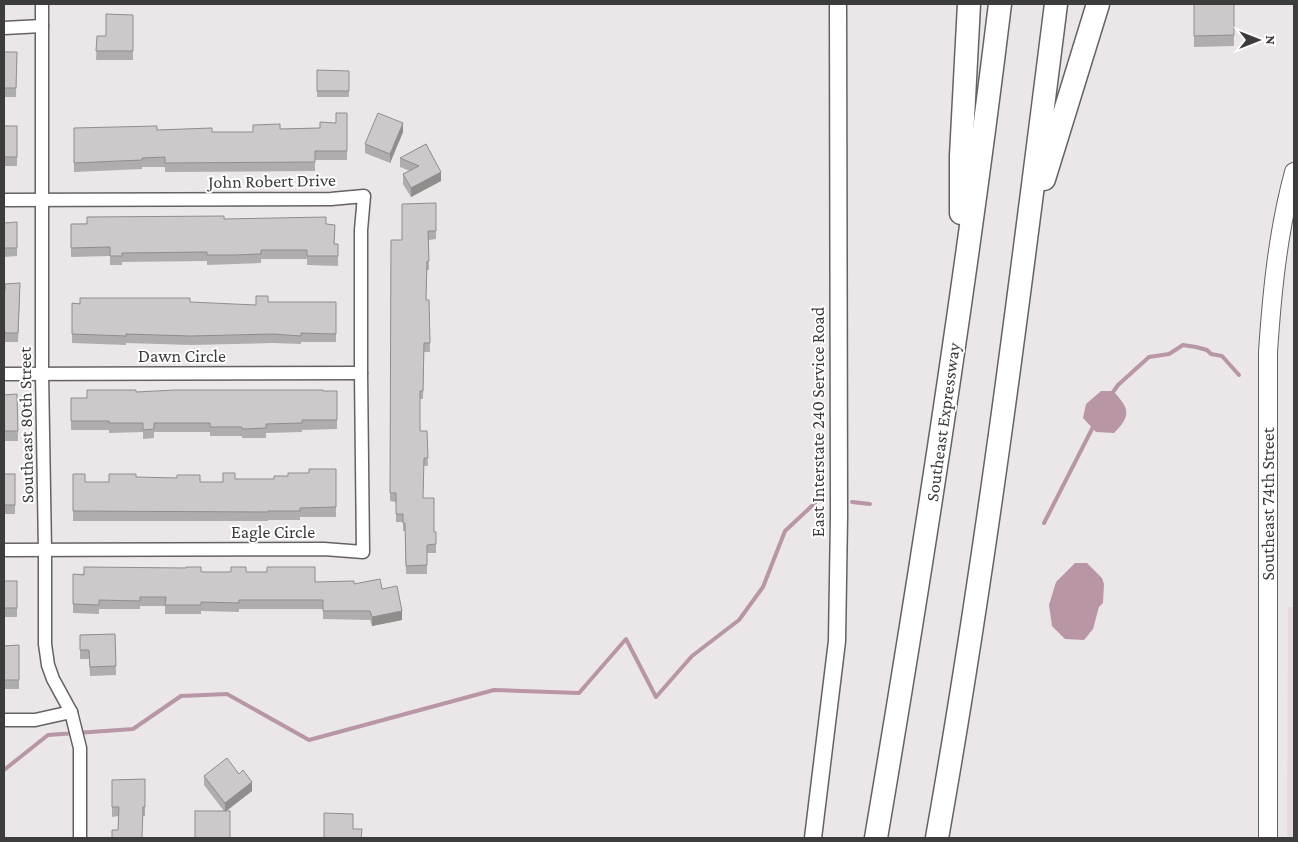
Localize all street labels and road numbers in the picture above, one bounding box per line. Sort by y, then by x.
street label: John Robert Drive [206,170,336,192]
street label: East Interstate 240 Service Road [808,306,828,537]
street label: Southeast Expressway [922,341,964,503]
street label: Southeast 80th Street [15,346,37,503]
street label: Dawn Circle [138,346,226,366]
street label: Southeast 74th Street [1258,426,1278,581]
street label: Eagle Circle [231,522,315,542]

